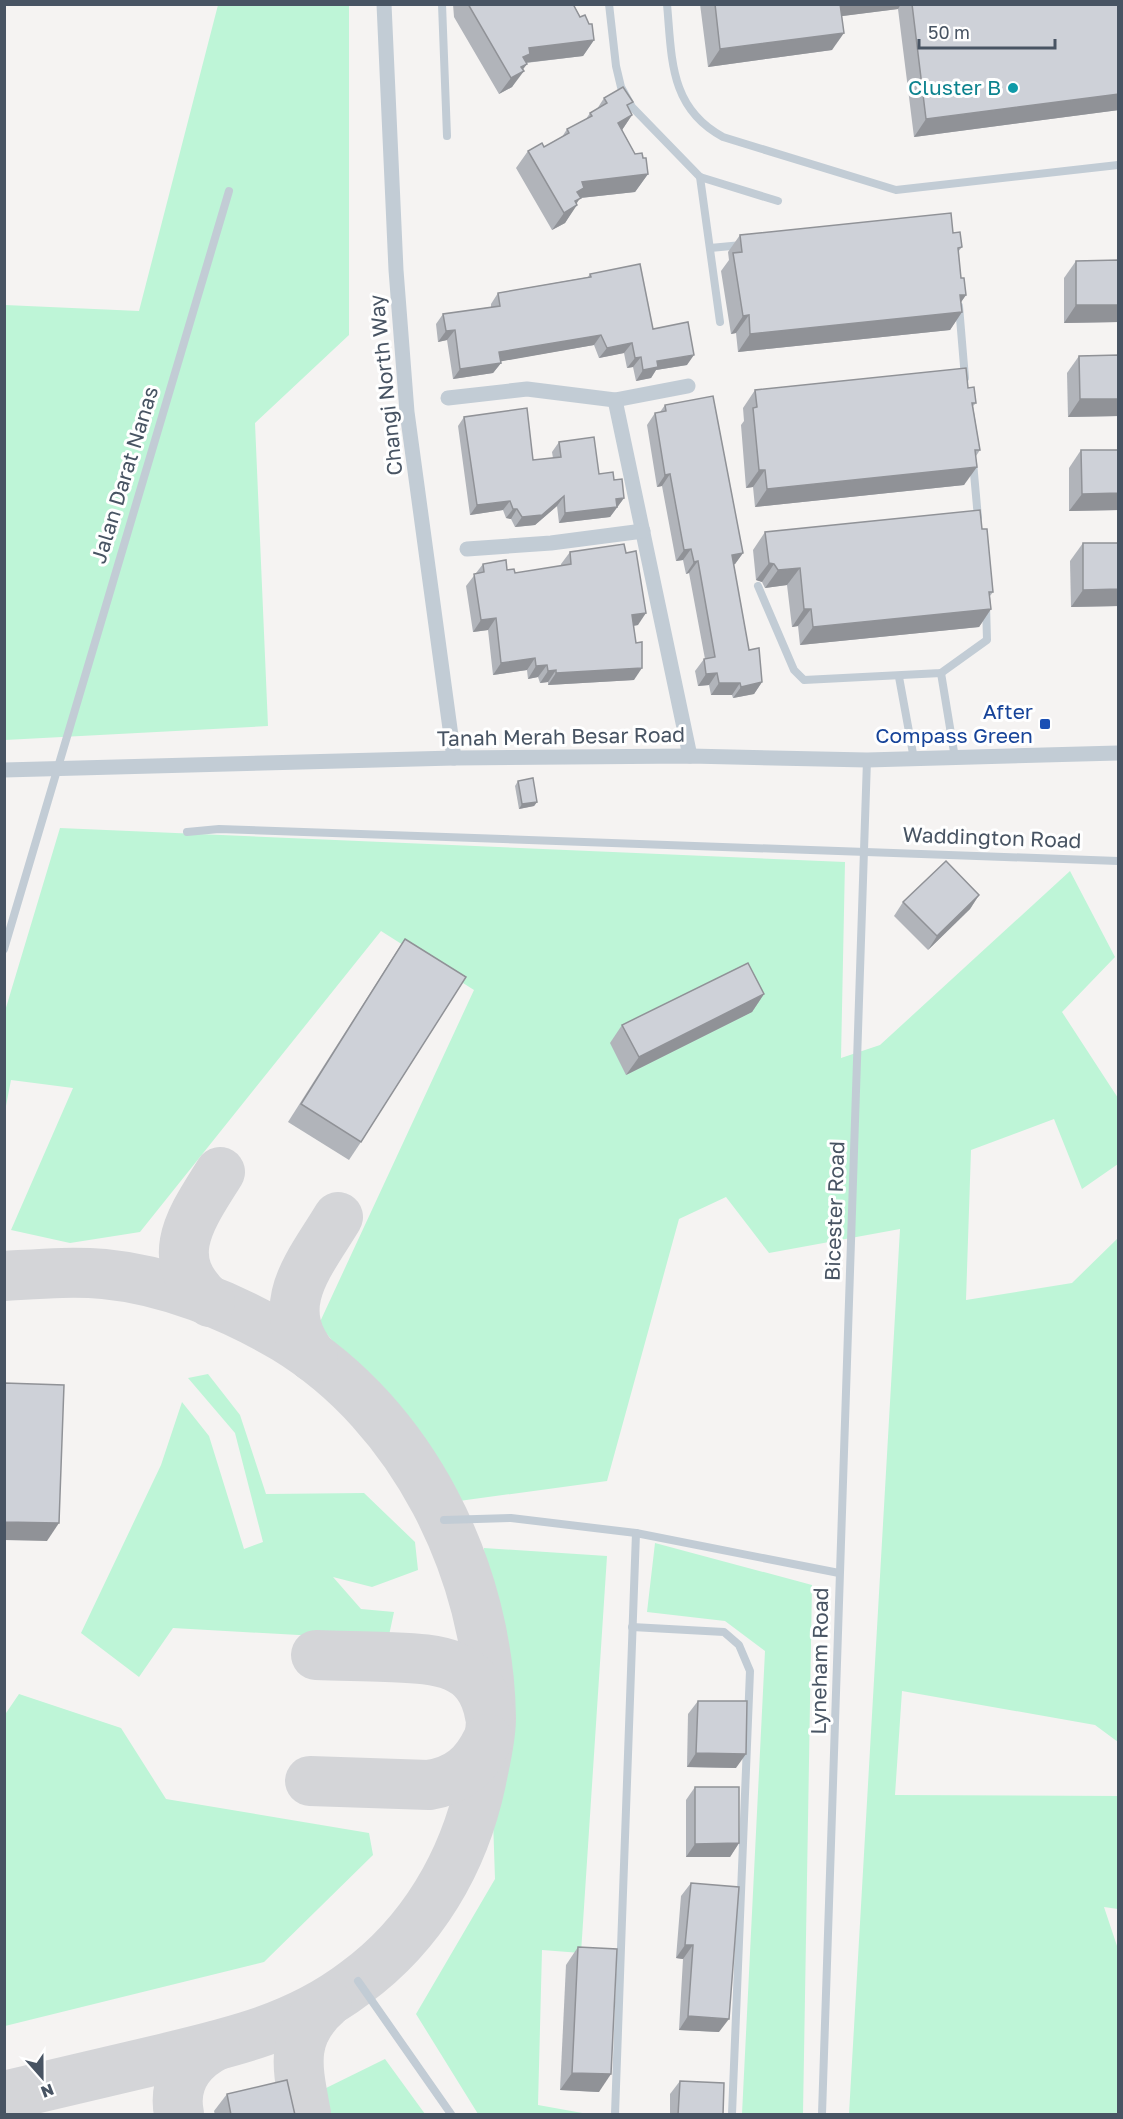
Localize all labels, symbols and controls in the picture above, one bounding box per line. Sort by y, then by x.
scale bar [919,12,1056,50]
text: 50 m [928,21,970,43]
place label: Cluster B [908,74,1001,100]
marker: Cluster B [1006,81,1020,95]
street label: Changi North Way [363,293,407,477]
street label: Jalan Darat Nanas [85,383,163,566]
place label: After Compass Green [875,698,1033,748]
marker: After Compass Green [1038,717,1052,731]
street label: Tanah Merah Besar Road [437,721,685,751]
street label: Waddington Road [902,821,1082,853]
street label: Bicester Road [819,1141,849,1281]
street label: Lyneham Road [805,1587,833,1735]
north arrow [12,2047,72,2107]
text: N [38,2079,57,2103]

